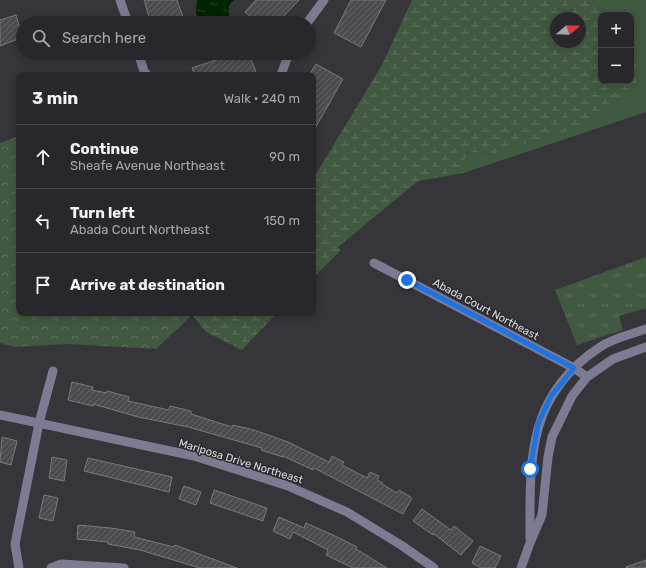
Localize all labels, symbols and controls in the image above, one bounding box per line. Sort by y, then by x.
north arrow [550,12,586,48]
map controls [598,12,634,84]
button: + [598,12,634,48]
search box [16,16,316,60]
icon: search [30,27,52,49]
text: Search here [62,29,146,47]
button: − [598,48,634,84]
text: 3 min [32,88,78,108]
text: Walk · 240 m [224,91,300,106]
text: Continue [70,140,139,158]
icon: ahead [32,146,54,168]
text: 90 m [269,149,300,164]
text: Sheafe Avenue Northeast [70,158,225,173]
text: Turn left [70,204,135,222]
icon: left [32,210,54,232]
text: 150 m [264,213,300,228]
text: Abada Court Northeast [70,222,209,237]
route end [398,271,416,289]
icon: arrive [32,274,54,296]
text: Arrive at destination [70,276,225,294]
street label: Abada Court Northeast [431,276,542,343]
street label: Mariposa Drive Northeast [177,436,305,487]
route start [521,460,539,478]

